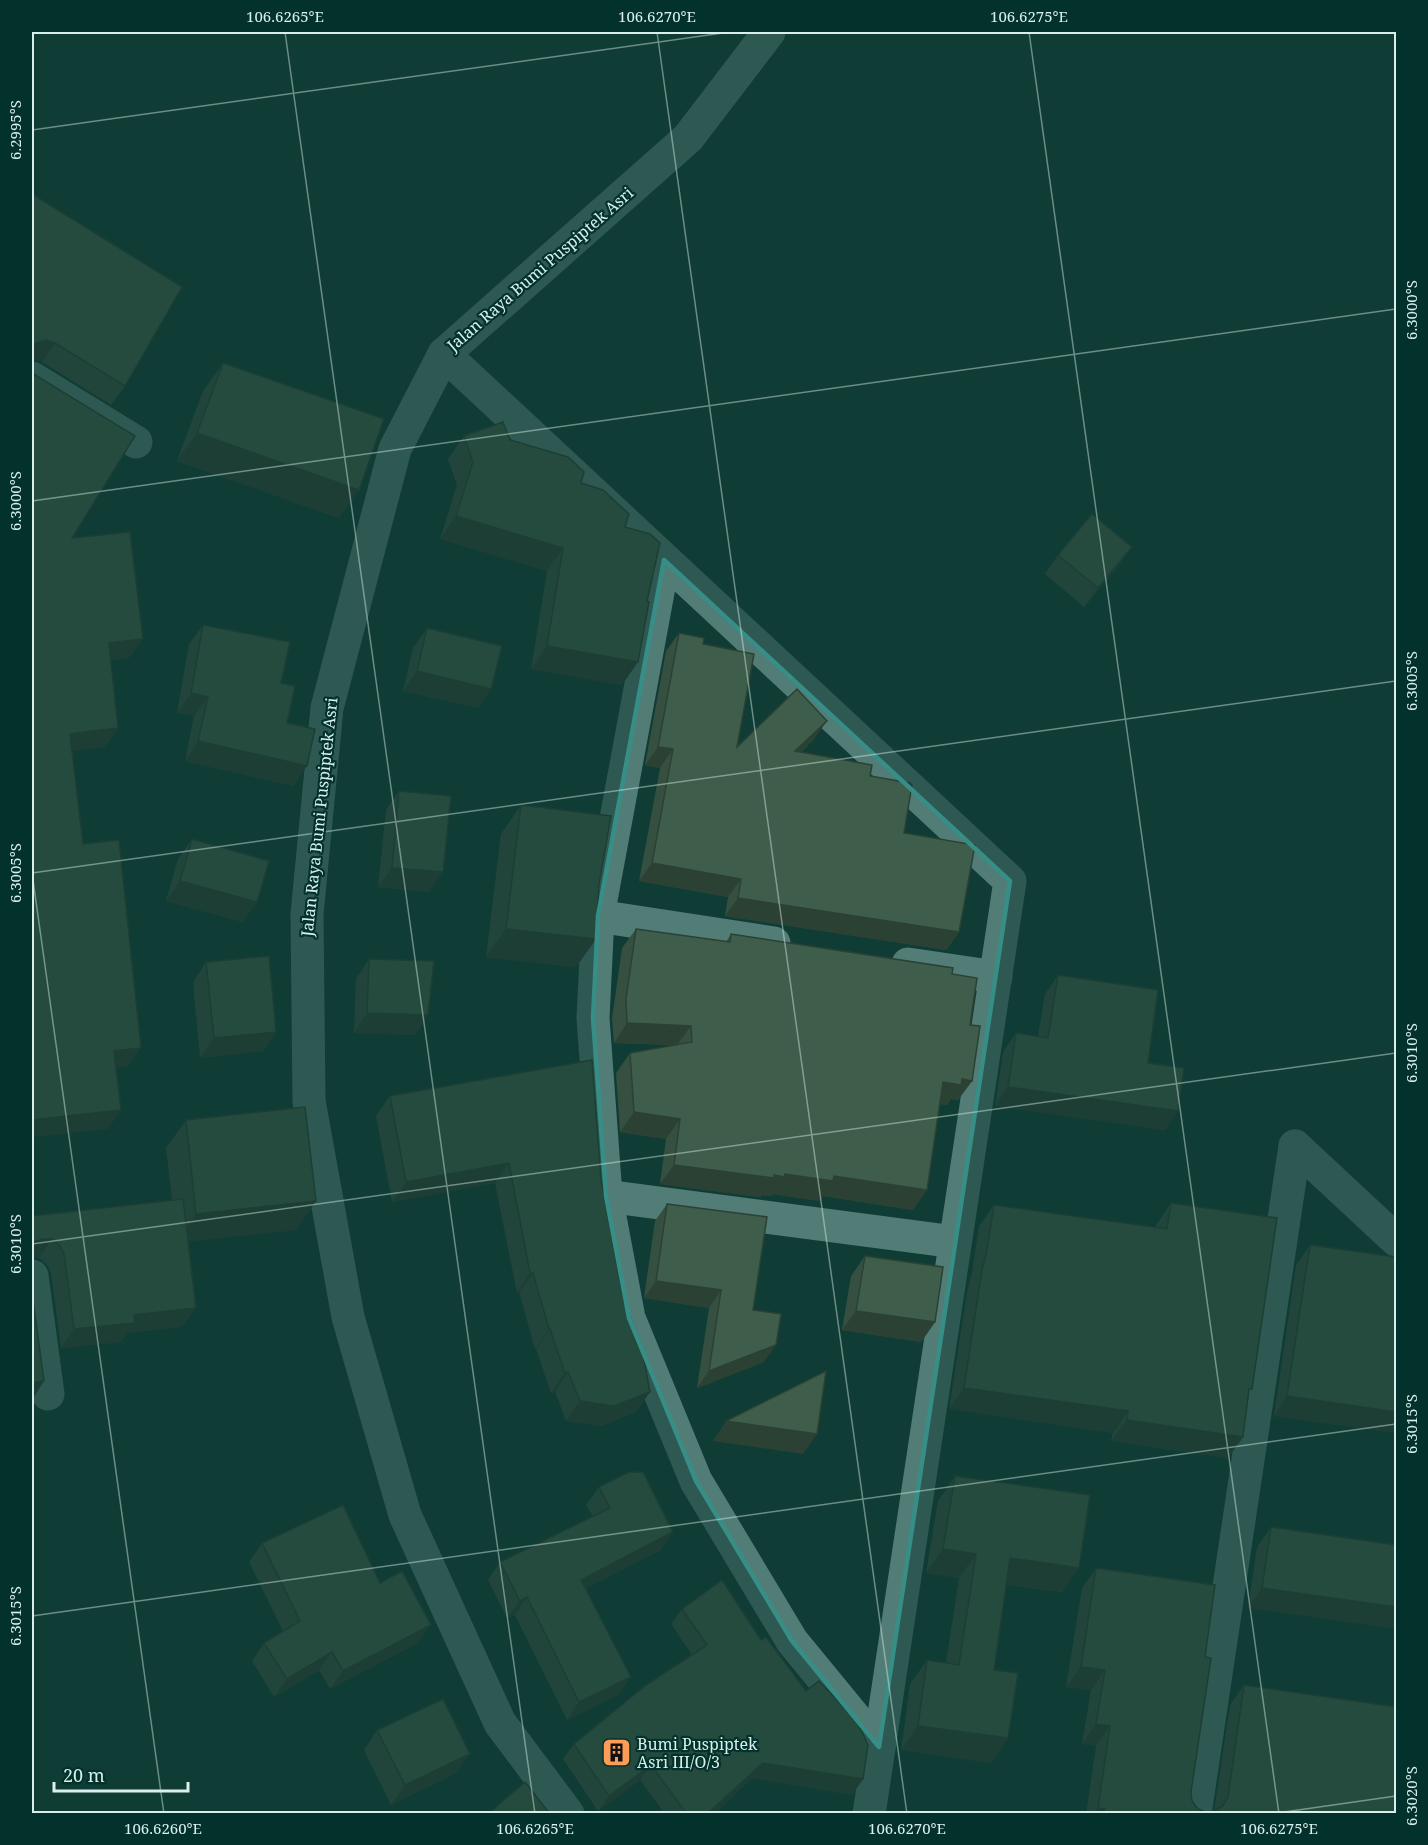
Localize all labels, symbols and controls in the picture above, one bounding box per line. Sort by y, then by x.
text: 106.6265°E [246,6,324,26]
text: 106.6270°E [618,6,696,26]
text: 106.6275°E [990,6,1068,26]
text: 6.2995°S [5,100,25,160]
street label: Jalan Raya Bumi Puspiptek Asri [441,182,638,357]
text: 6.3000°S [1401,280,1421,340]
text: 6.3000°S [5,471,25,531]
text: 6.3005°S [1401,651,1421,711]
street label: Jalan Raya Bumi Puspiptek Asri [295,696,342,939]
text: 6.3005°S [5,843,25,903]
text: 6.3010°S [1401,1023,1421,1083]
text: 6.3010°S [5,1214,25,1274]
text: 6.3015°S [1401,1394,1421,1454]
text: 6.3015°S [5,1586,25,1646]
place label: Bumi Puspiptek Asri III/O/3 [637,1733,758,1773]
building icon: Bumi Puspiptek Asri III/O/3 [600,1737,632,1769]
scale bar [54,1755,188,1793]
text: 20 m [63,1763,105,1787]
text: 6.3020°S [1401,1766,1421,1826]
text: 106.6260°E [124,1818,202,1838]
text: 106.6265°E [496,1818,574,1838]
text: 106.6270°E [868,1818,946,1838]
text: 106.6275°E [1240,1818,1318,1838]

